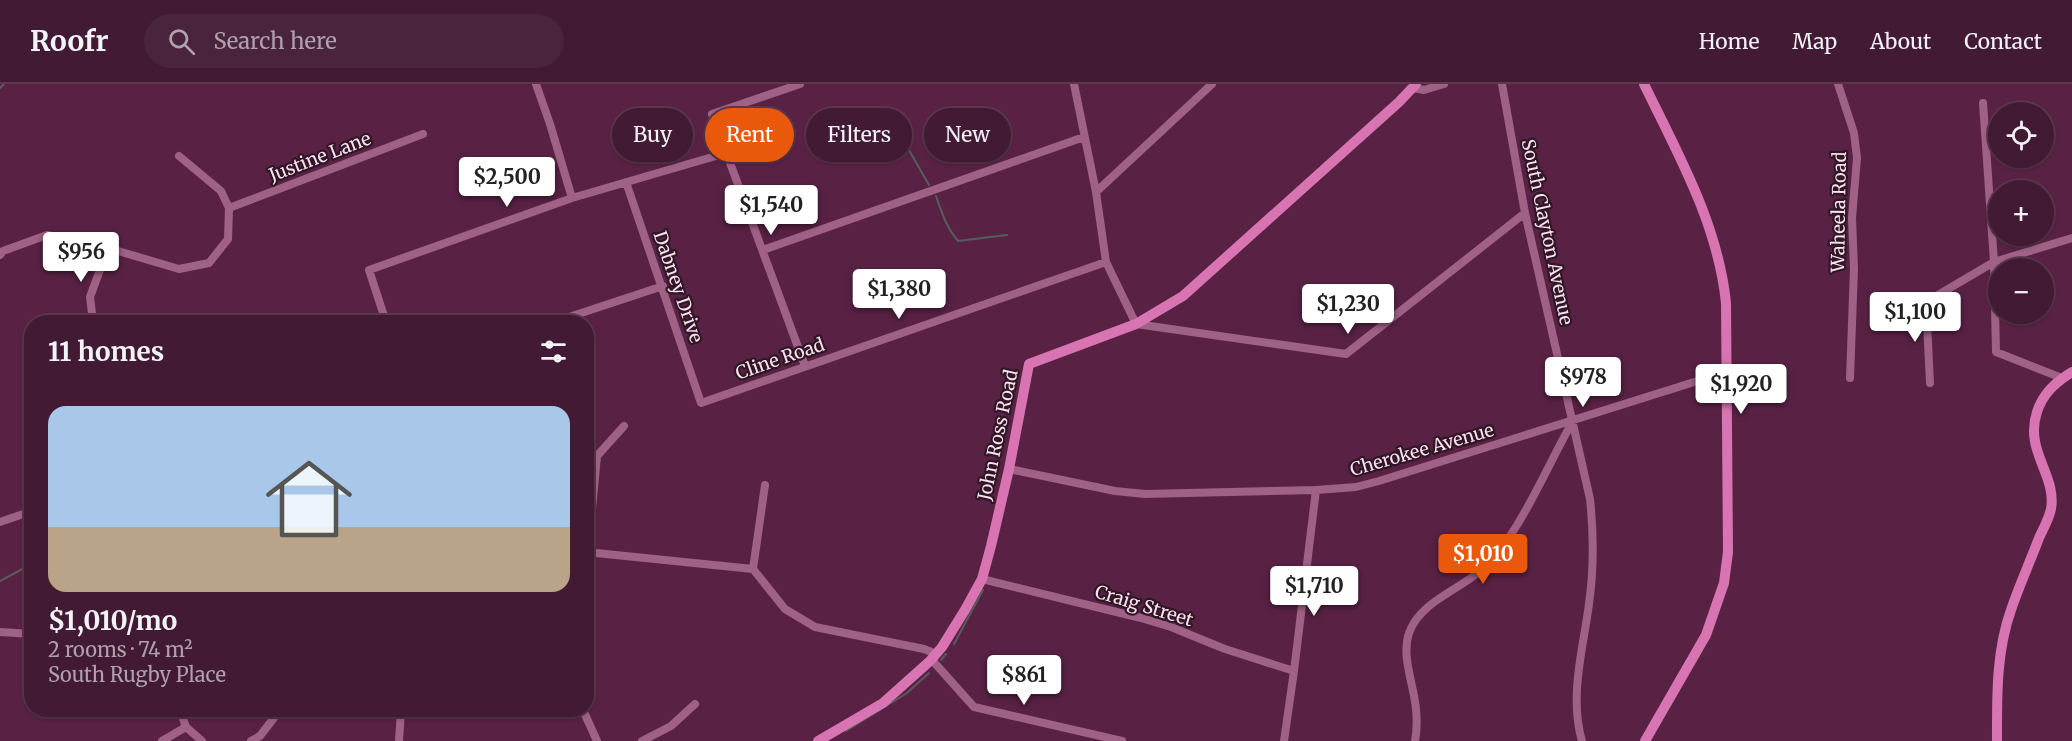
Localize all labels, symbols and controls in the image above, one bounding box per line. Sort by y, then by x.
search box [144,14,564,68]
text: Roofr [30,23,108,59]
icon: search [165,25,198,58]
text: Search here [213,27,337,55]
text: Home [1699,28,1759,55]
text: Map [1792,28,1837,55]
text: About [1870,28,1931,55]
text: Contact [1964,28,2042,55]
map controls [1988,102,2054,324]
button: locate [1988,102,2054,168]
chip: Buy [612,108,693,162]
chip: Rent [705,108,794,162]
chip: Filters [806,108,912,162]
chip: New [924,108,1011,162]
street label: Justine Lane [265,127,374,187]
street label: South Clayton Avenue [1517,137,1578,327]
street label: Waheela Road [1826,151,1851,274]
pin: $2,500 [458,157,556,208]
text: $2,500 [473,164,541,189]
button: + [1988,180,2054,246]
pin: $1,540 [722,185,820,236]
text: $1,540 [739,192,803,217]
street label: Dabney Drive [649,228,708,346]
pin: $956 [45,232,117,283]
text: $956 [57,239,105,264]
button: − [1988,258,2054,324]
pin: $1,380 [850,269,948,320]
text: $1,380 [867,276,931,301]
pin: $1,230 [1299,284,1397,335]
text: $1,230 [1316,291,1380,316]
pin: $1,100 [1866,292,1964,343]
text: $1,100 [1884,299,1946,324]
street label: Cline Road [732,333,827,384]
text: 11 homes [48,335,164,368]
icon: filters [537,335,570,368]
pin: $978 [1547,357,1619,408]
text: $978 [1559,364,1607,389]
pin: $1,920 [1692,364,1790,415]
street label: John Ross Road [972,367,1023,503]
text: $1,920 [1710,371,1772,396]
street label: Cherokee Avenue [1347,418,1496,481]
icon: home [255,445,363,553]
pin: $1,010 [1434,534,1532,585]
text: $1,010 [1452,541,1514,566]
pin: $1,710 [1265,566,1363,617]
text: $1,710 [1284,573,1344,598]
street label: Craig Street [1092,580,1196,631]
text: $1,010/mo [48,604,177,637]
text: 2 rooms · 74 m² [48,637,193,662]
pin: $861 [988,655,1060,706]
text: South Rugby Place [48,662,226,687]
text: $861 [1001,662,1047,687]

